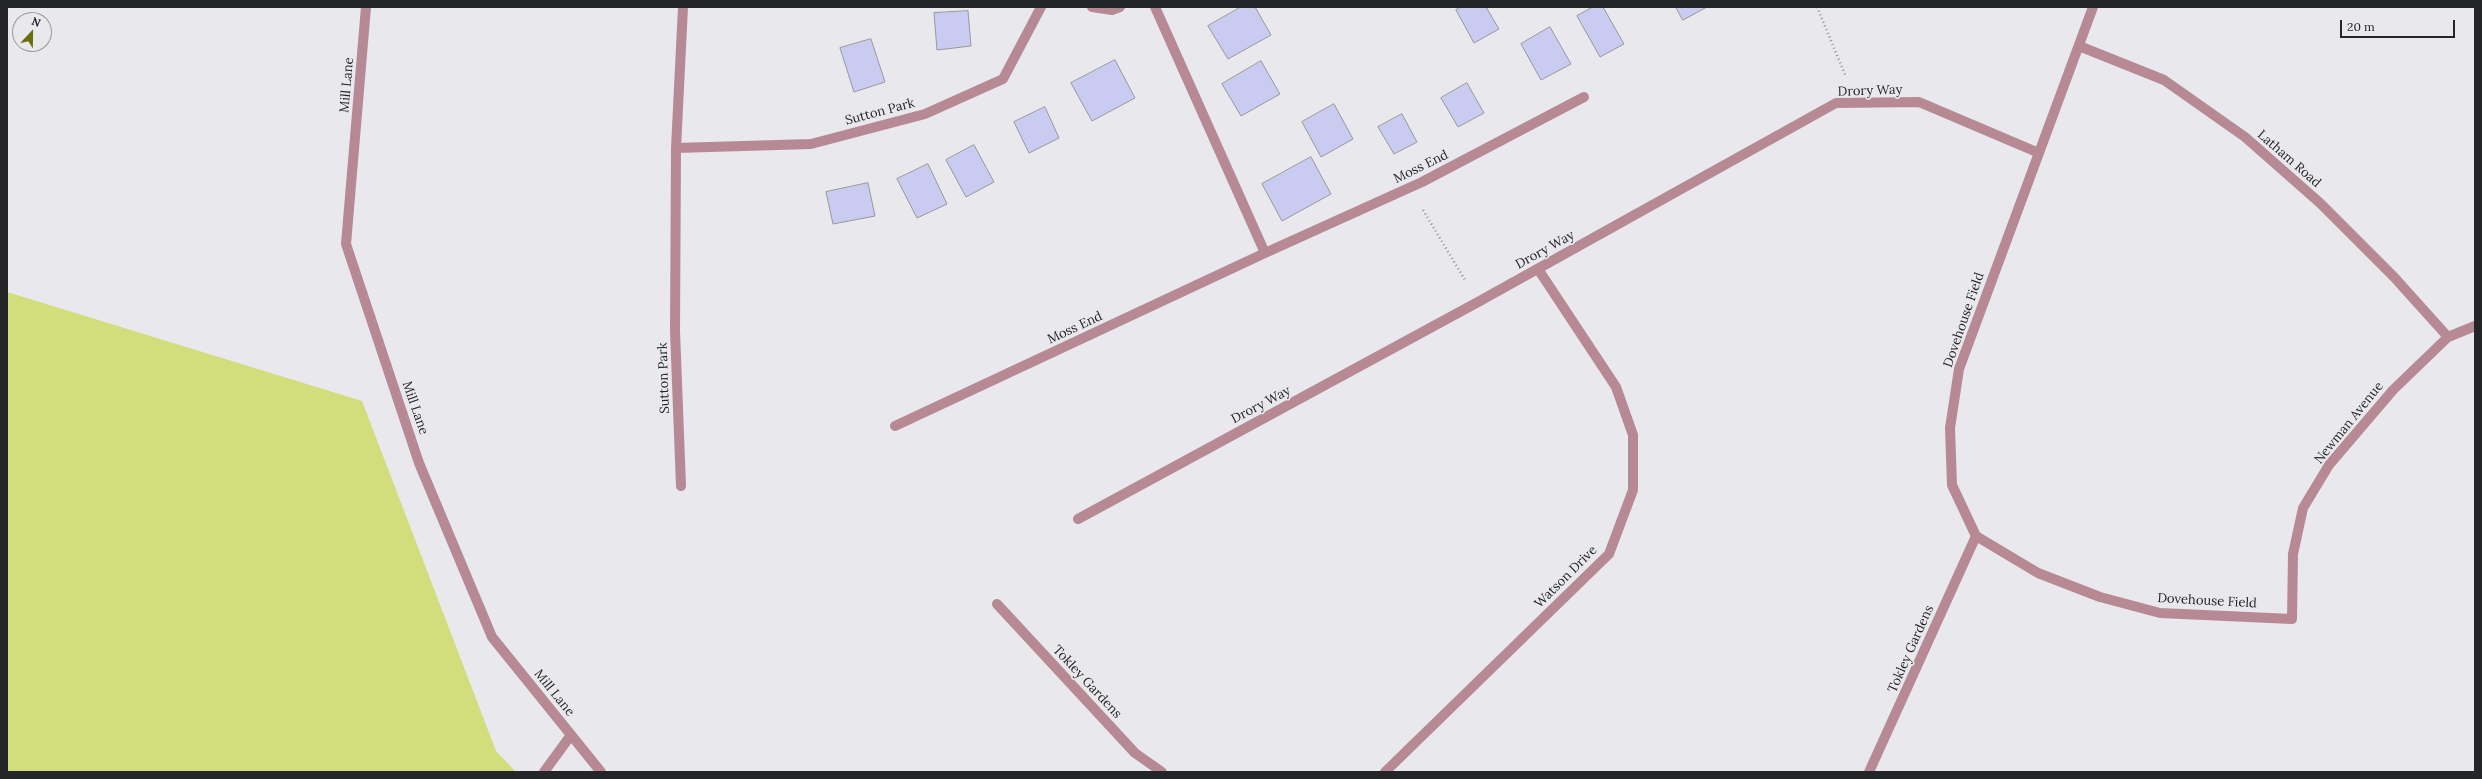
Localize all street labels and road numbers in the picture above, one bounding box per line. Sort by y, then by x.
street label: Mill Lane [337,57,357,113]
street label: Drory Way [1837,82,1903,100]
street label: Sutton Park [844,95,916,129]
street label: Latham Road [2254,127,2324,191]
street label: Moss End [1391,147,1451,187]
street label: Drory Way [1513,227,1577,273]
street label: Dovehouse Field [1940,270,1988,370]
street label: Moss End [1045,309,1105,347]
street label: Sutton Park [655,342,673,414]
street label: Mill Lane [399,379,431,437]
street label: Newman Avenue [2311,379,2387,467]
street label: Drory Way [1229,383,1293,427]
street label: Watson Drive [1532,543,1600,611]
street label: Dovehouse Field [2157,591,2257,611]
street label: Tokley Gardens [1885,603,1937,695]
street label: Tokley Gardens [1049,642,1125,722]
street label: Mill Lane [530,667,578,719]

